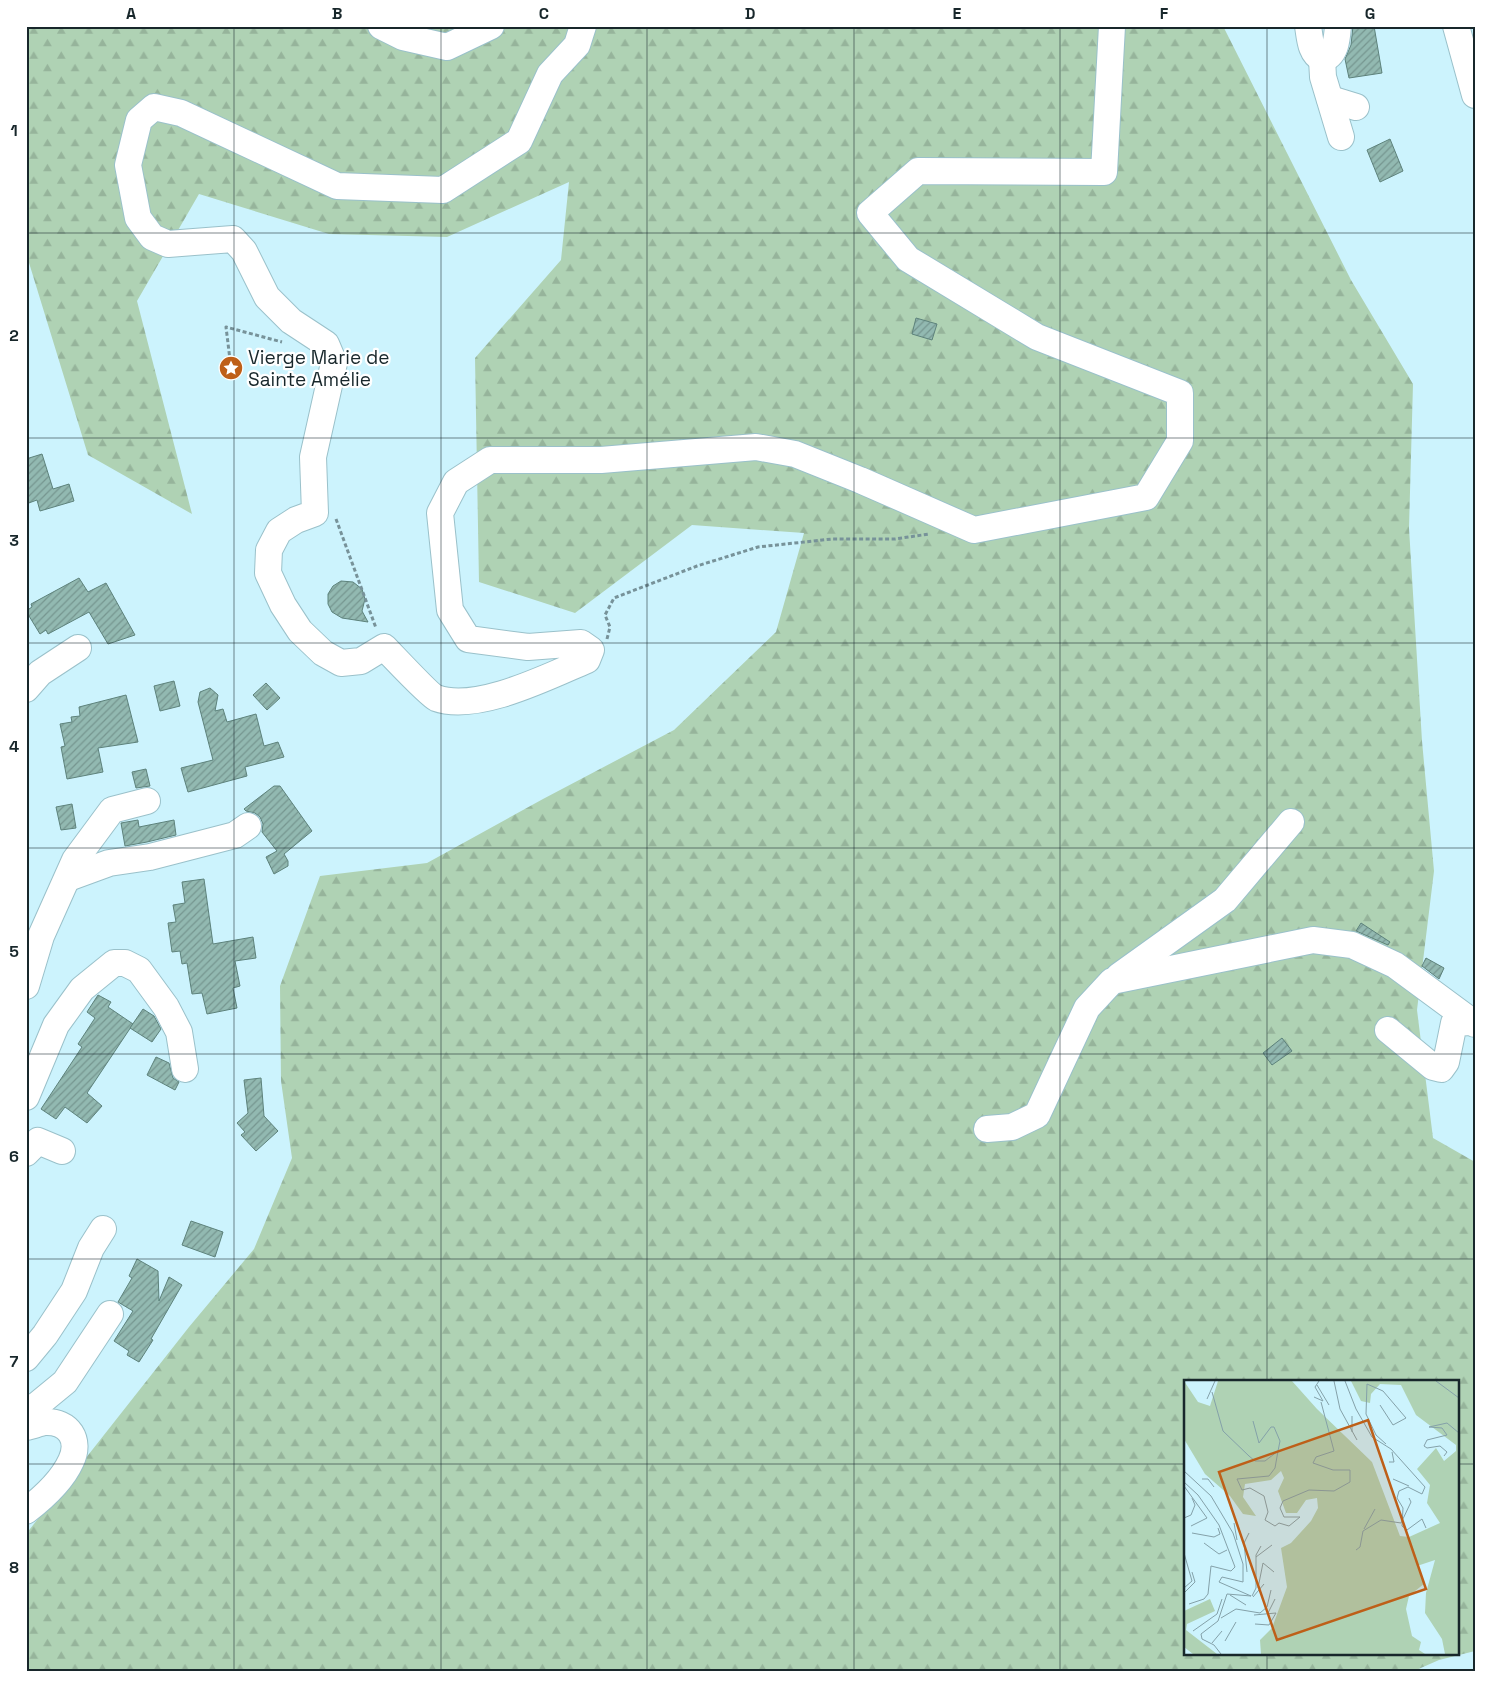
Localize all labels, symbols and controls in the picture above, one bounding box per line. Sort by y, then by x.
text: A [126,3,136,24]
text: B [332,3,342,24]
text: C [539,3,549,24]
text: D [745,3,755,24]
text: E [953,3,962,24]
text: F [1160,3,1169,24]
text: G [1365,3,1375,24]
text: 1 [10,120,18,141]
text: 2 [9,325,19,346]
place label: Vierge Marie de Sainte Amélie [248,345,390,392]
place icon: Vierge Marie de Sainte Amélie [218,355,244,381]
text: 3 [9,530,19,551]
text: 4 [9,736,19,757]
text: 5 [9,941,19,962]
text: 6 [9,1146,19,1167]
text: 7 [10,1351,19,1372]
inset map [1184,1380,1458,1654]
text: 8 [9,1557,19,1578]

